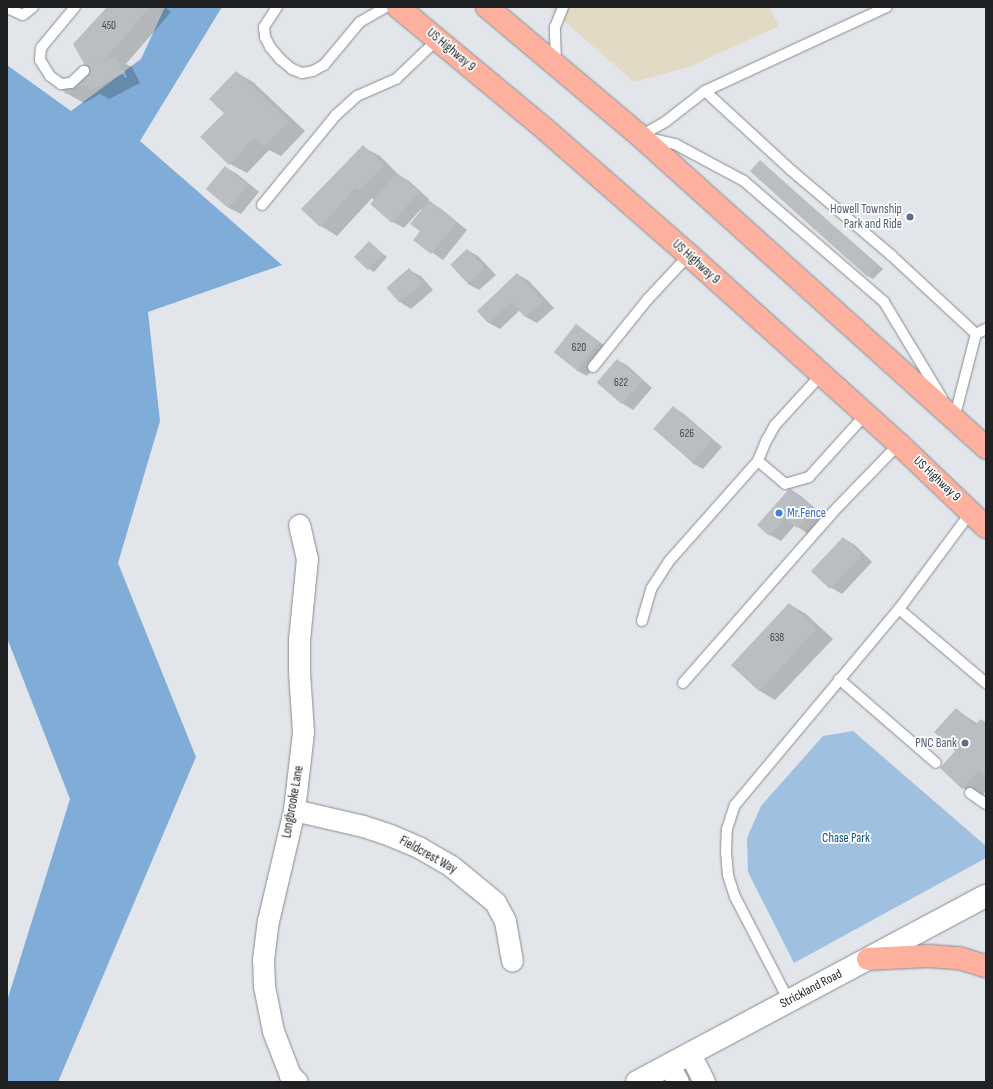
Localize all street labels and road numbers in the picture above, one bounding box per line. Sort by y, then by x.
street label: US Highway 9 [423,25,479,75]
street label: US Highway 9 [669,237,723,287]
street label: US Highway 9 [910,453,964,505]
street label: Longbrooke Lane [279,765,307,839]
street label: Fieldcrest Way [397,833,459,877]
street label: Strickland Road [777,966,845,1012]

